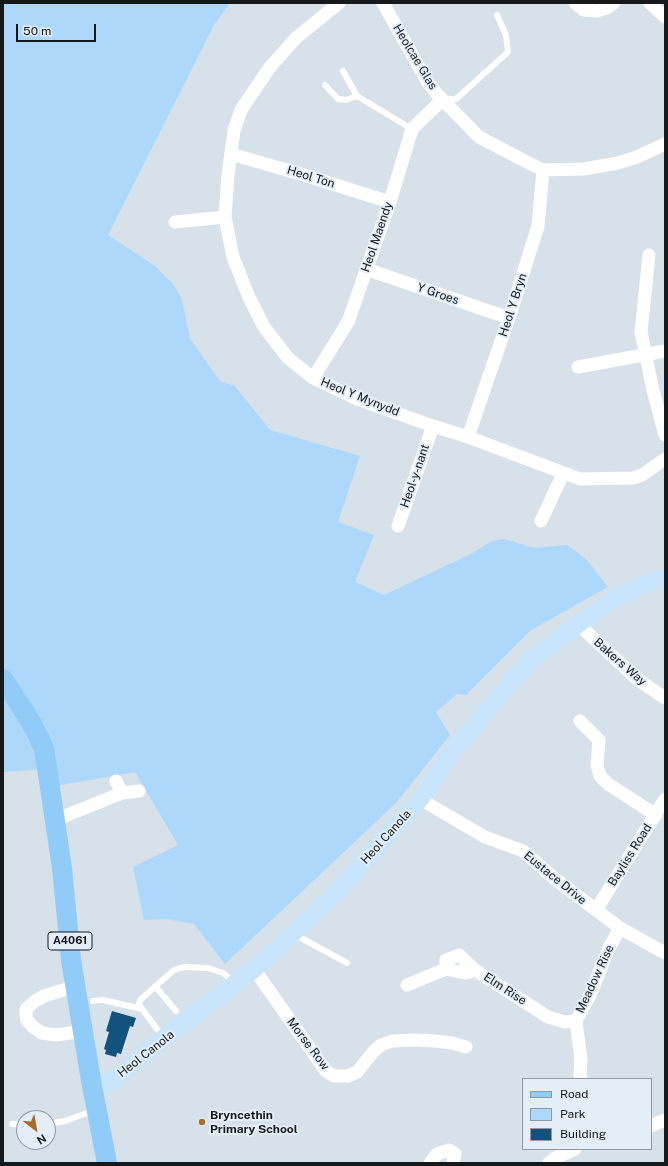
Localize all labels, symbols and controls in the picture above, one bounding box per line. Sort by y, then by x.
scale bar [18,16,98,42]
street label: Heolcae Glas [390,22,440,92]
text: 50 m [23,24,51,38]
street label: Heol Ton [285,163,337,191]
street label: Heol Maendy [358,200,396,274]
street label: Heol Y Bryn [496,272,530,338]
street label: Y Groes [415,280,461,308]
street label: Heol Y Mynydd [318,375,402,419]
street label: Heol-y-nant [397,442,433,510]
street label: Bakers Way [591,635,649,689]
street label: Heol Canola [358,807,414,867]
street label: Bayliss Road [605,821,655,889]
street label: Eustace Drive [521,848,589,908]
road number: A4061 [48,932,92,950]
street label: Meadow Rise [573,942,617,1016]
street label: Elm Rise [481,970,529,1008]
street label: Morse Row [284,1015,332,1073]
street label: Heol Canola [115,1027,177,1081]
legend [522,1078,652,1150]
text: Road [560,1087,588,1101]
text: Park [560,1107,586,1121]
place label: Bryncethin Primary School [210,1108,298,1136]
north arrow [16,1110,56,1150]
marker: Bryncethin Primary School [197,1117,207,1127]
text: Building [560,1127,606,1141]
text: N [35,1132,48,1147]

